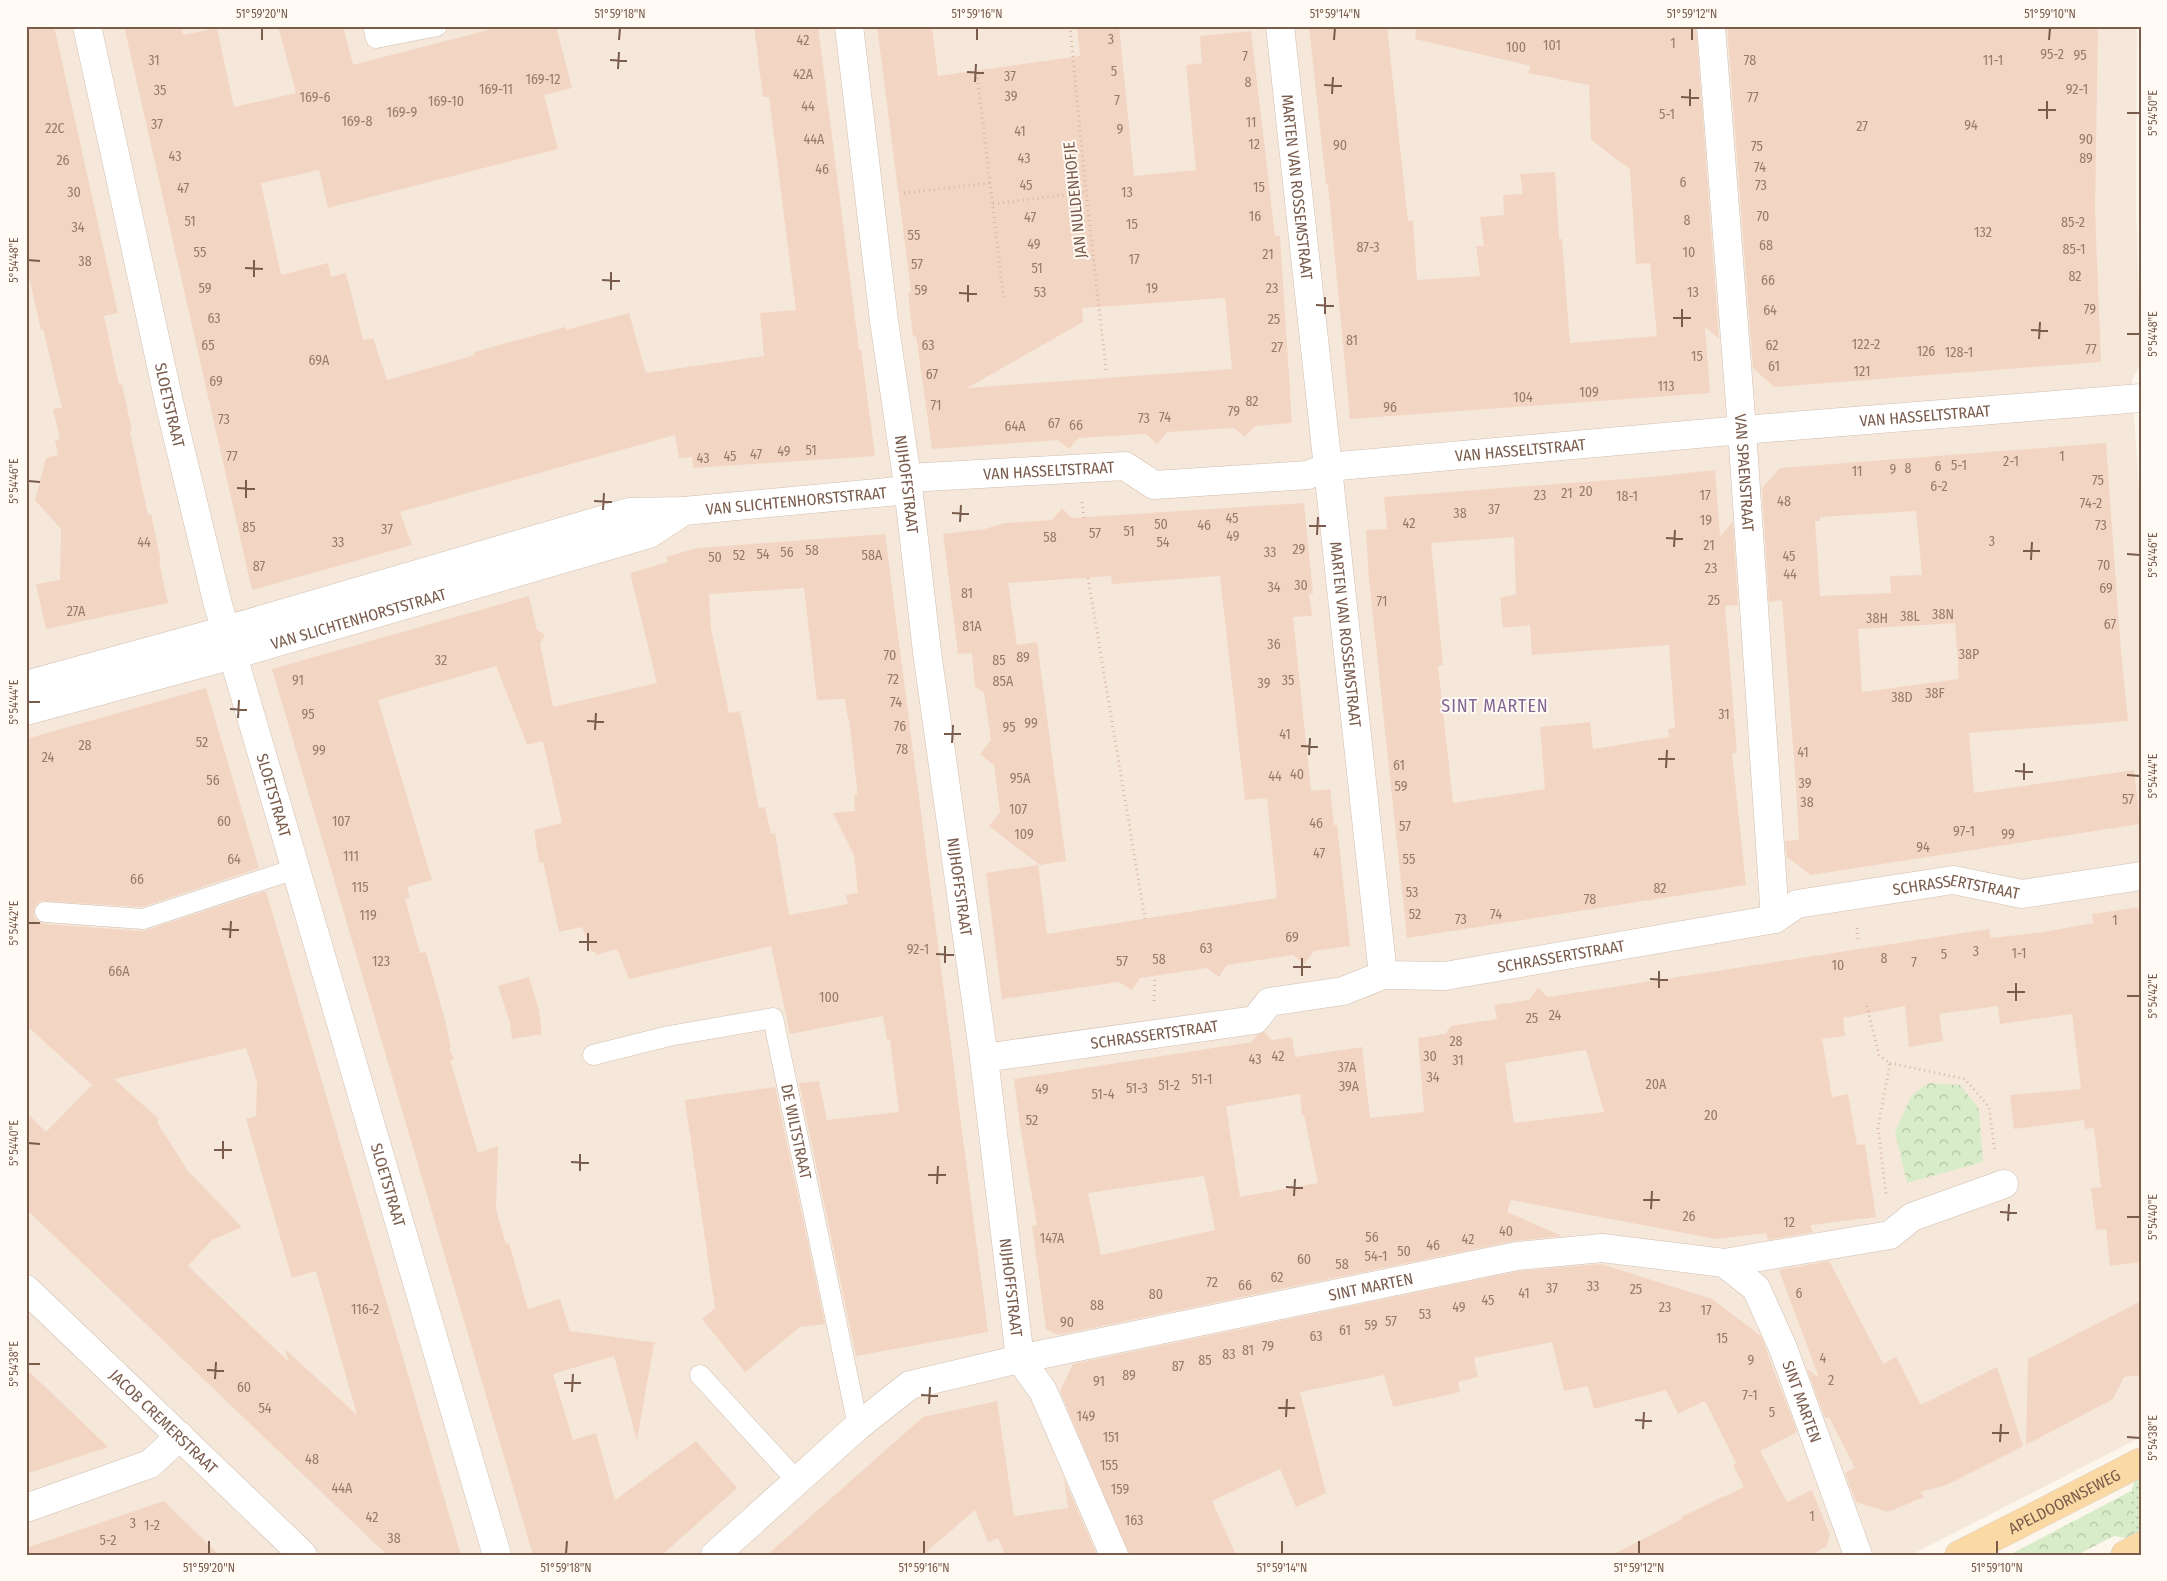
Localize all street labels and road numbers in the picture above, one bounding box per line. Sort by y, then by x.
street label: MARTEN VAN ROSSEMSTRAAT [1278,93,1317,281]
street label: JAN NULDENHOFJE [1059,141,1091,259]
street label: SLOETSTRAAT [151,361,189,450]
street label: VAN HASSELTSTRAAT [1859,401,1992,430]
street label: VAN SPAENSTRAAT [1731,413,1758,533]
street label: NIJHOFFSTRAAT [891,434,923,535]
street label: VAN HASSELTSTRAAT [1454,434,1587,465]
street label: VAN HASSELTSTRAAT [983,457,1115,483]
street label: VAN SLICHTENHORSTSTRAAT [705,483,888,518]
street label: MARTEN VAN ROSSEMSTRAAT [1327,541,1366,729]
street label: VAN SLICHTENHORSTSTRAAT [268,584,449,653]
street label: SLOETSTRAAT [253,751,295,840]
street label: NIJHOFFSTRAAT [944,836,976,938]
street label: SCHRASSERTSTRAAT [1891,870,2022,903]
street label: SCHRASSERTSTRAAT [1496,936,1627,976]
street label: SCHRASSERTSTRAAT [1089,1016,1220,1052]
street label: DE WILTSTRAAT [778,1082,816,1182]
street label: SLOETSTRAAT [367,1141,410,1229]
street label: NIJHOFFSTRAAT [996,1237,1027,1338]
street label: SINT MARTEN [1327,1268,1415,1304]
street label: SINT MARTEN [1779,1358,1826,1445]
street label: JACOB CREMERSTRAAT [106,1365,222,1478]
street label: APELDOORNSEWEG [2005,1465,2123,1538]

